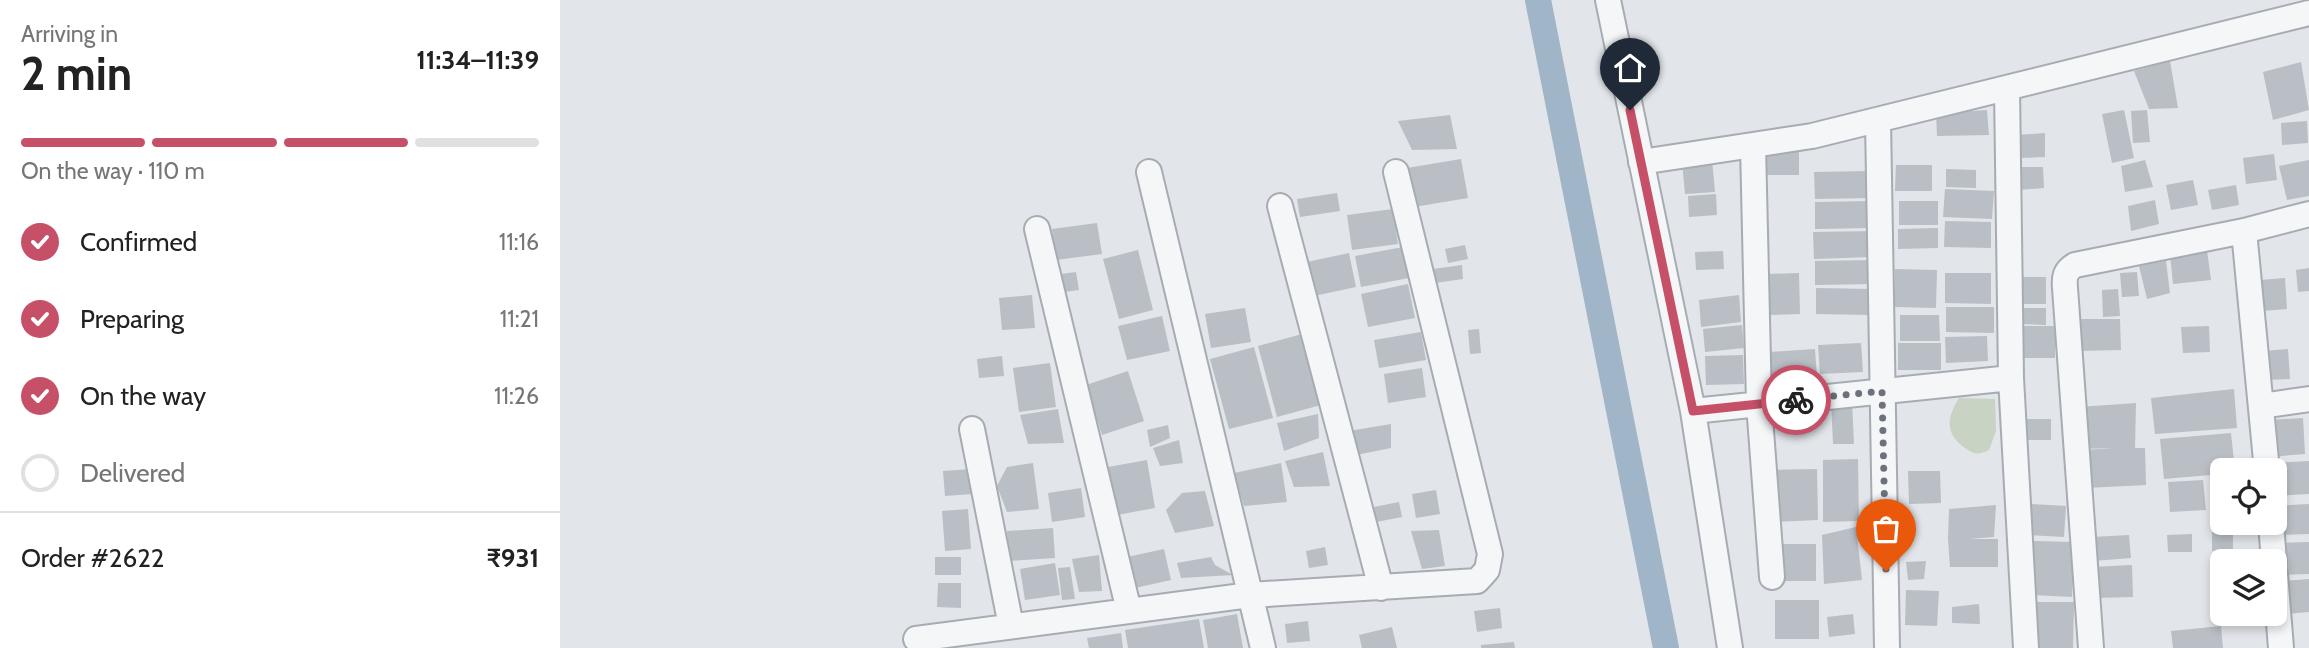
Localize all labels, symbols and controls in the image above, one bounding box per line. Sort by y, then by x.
text: Arriving in [21,20,118,48]
pin [1600,38,1660,110]
text: 11:34–11:39 [416,44,539,76]
text: 2 min [21,46,132,102]
icon: home [1611,49,1649,87]
text: On the way · 110 m [21,157,205,185]
icon: check [21,223,59,261]
text: Confirmed [80,226,197,258]
text: 11:16 [499,228,539,256]
icon: check [21,300,59,338]
text: Preparing [80,303,184,335]
text: 11:21 [500,305,539,333]
courier [1761,365,1831,435]
icon: check [21,377,59,415]
text: On the way [80,380,206,412]
icon: bike [1777,381,1815,419]
text: 11:26 [494,382,539,410]
text: Delivered [80,457,185,489]
map controls [2210,458,2287,626]
button: locate [2210,458,2287,535]
pin [1856,499,1916,571]
icon: bag [1867,510,1905,548]
text: Order #2622 [21,542,164,574]
text: ₹931 [487,542,539,574]
button: layers [2210,549,2287,626]

